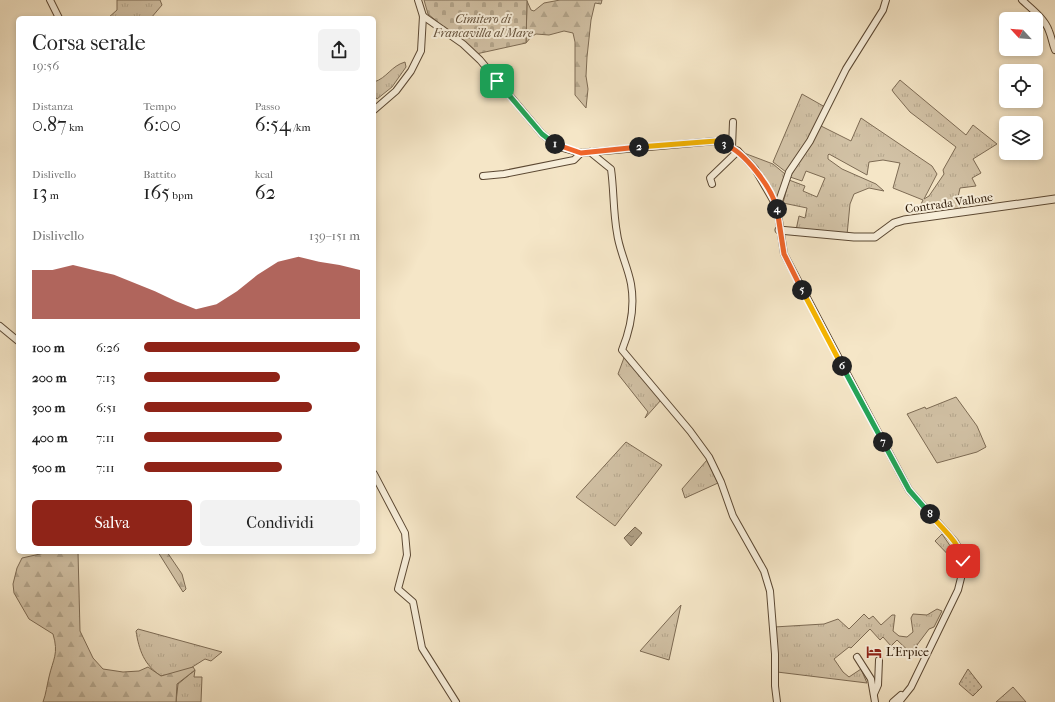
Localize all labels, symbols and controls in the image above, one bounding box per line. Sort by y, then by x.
park label: Cimitero di Francavilla al Mare [432,12,534,40]
north arrow [999,12,1043,56]
map controls [999,12,1043,160]
button: share [318,29,360,71]
text: Corsa serale [32,30,146,56]
text: 19:56 [32,58,59,73]
pin [480,64,514,98]
button: locate [999,64,1043,108]
icon: arrive [486,70,508,92]
text: Distanza [32,100,73,113]
text: Tempo [143,100,176,113]
text: Passo [255,100,280,113]
text: 0.87 [32,113,67,136]
text: 6:00 [143,113,181,136]
text: 6:54 [255,113,291,136]
button: layers [999,116,1043,160]
text: km [67,121,84,134]
text: /km [291,121,311,134]
pin: 1 [545,134,565,154]
pin: 3 [714,134,734,154]
text: 1 [553,137,557,150]
pin: 2 [629,137,649,157]
text: 3 [722,137,726,150]
text: 2 [636,140,642,153]
text: Dislivello [32,168,76,181]
text: Battito [143,168,176,181]
text: kcal [255,168,273,181]
text: 13 [32,181,47,204]
text: 165 [143,181,170,204]
text: 62 [255,181,276,204]
text: m [47,189,59,202]
text: bpm [170,189,193,202]
street label: Contrada Vallone [904,190,994,216]
pin: 4 [767,199,787,219]
text: 4 [774,202,780,215]
text: Dislivello [32,228,84,243]
text: 139–151 m [309,228,360,243]
pin: 5 [792,280,812,300]
text: 5 [800,283,804,296]
text: 100 m [32,340,65,355]
text: 6:26 [96,340,120,355]
pin: 6 [832,356,852,376]
text: 6 [839,359,845,372]
text: 200 m [32,370,67,385]
text: 7:13 [96,370,115,385]
text: 300 m [32,400,65,415]
text: 6:51 [96,400,116,415]
text: 400 m [32,430,68,445]
text: 7:11 [96,430,115,445]
pin: 7 [873,432,893,452]
text: 7 [880,435,886,448]
text: 500 m [32,460,66,475]
text: 7:11 [96,460,115,475]
button: Salva [32,500,192,546]
button: Condividi [200,500,360,546]
pin: 8 [920,504,940,524]
text: 8 [927,507,933,520]
pin [946,544,980,578]
icon: check [952,550,974,572]
hotel icon: L'Erpice [865,643,883,661]
place label: L'Erpice [886,645,929,659]

